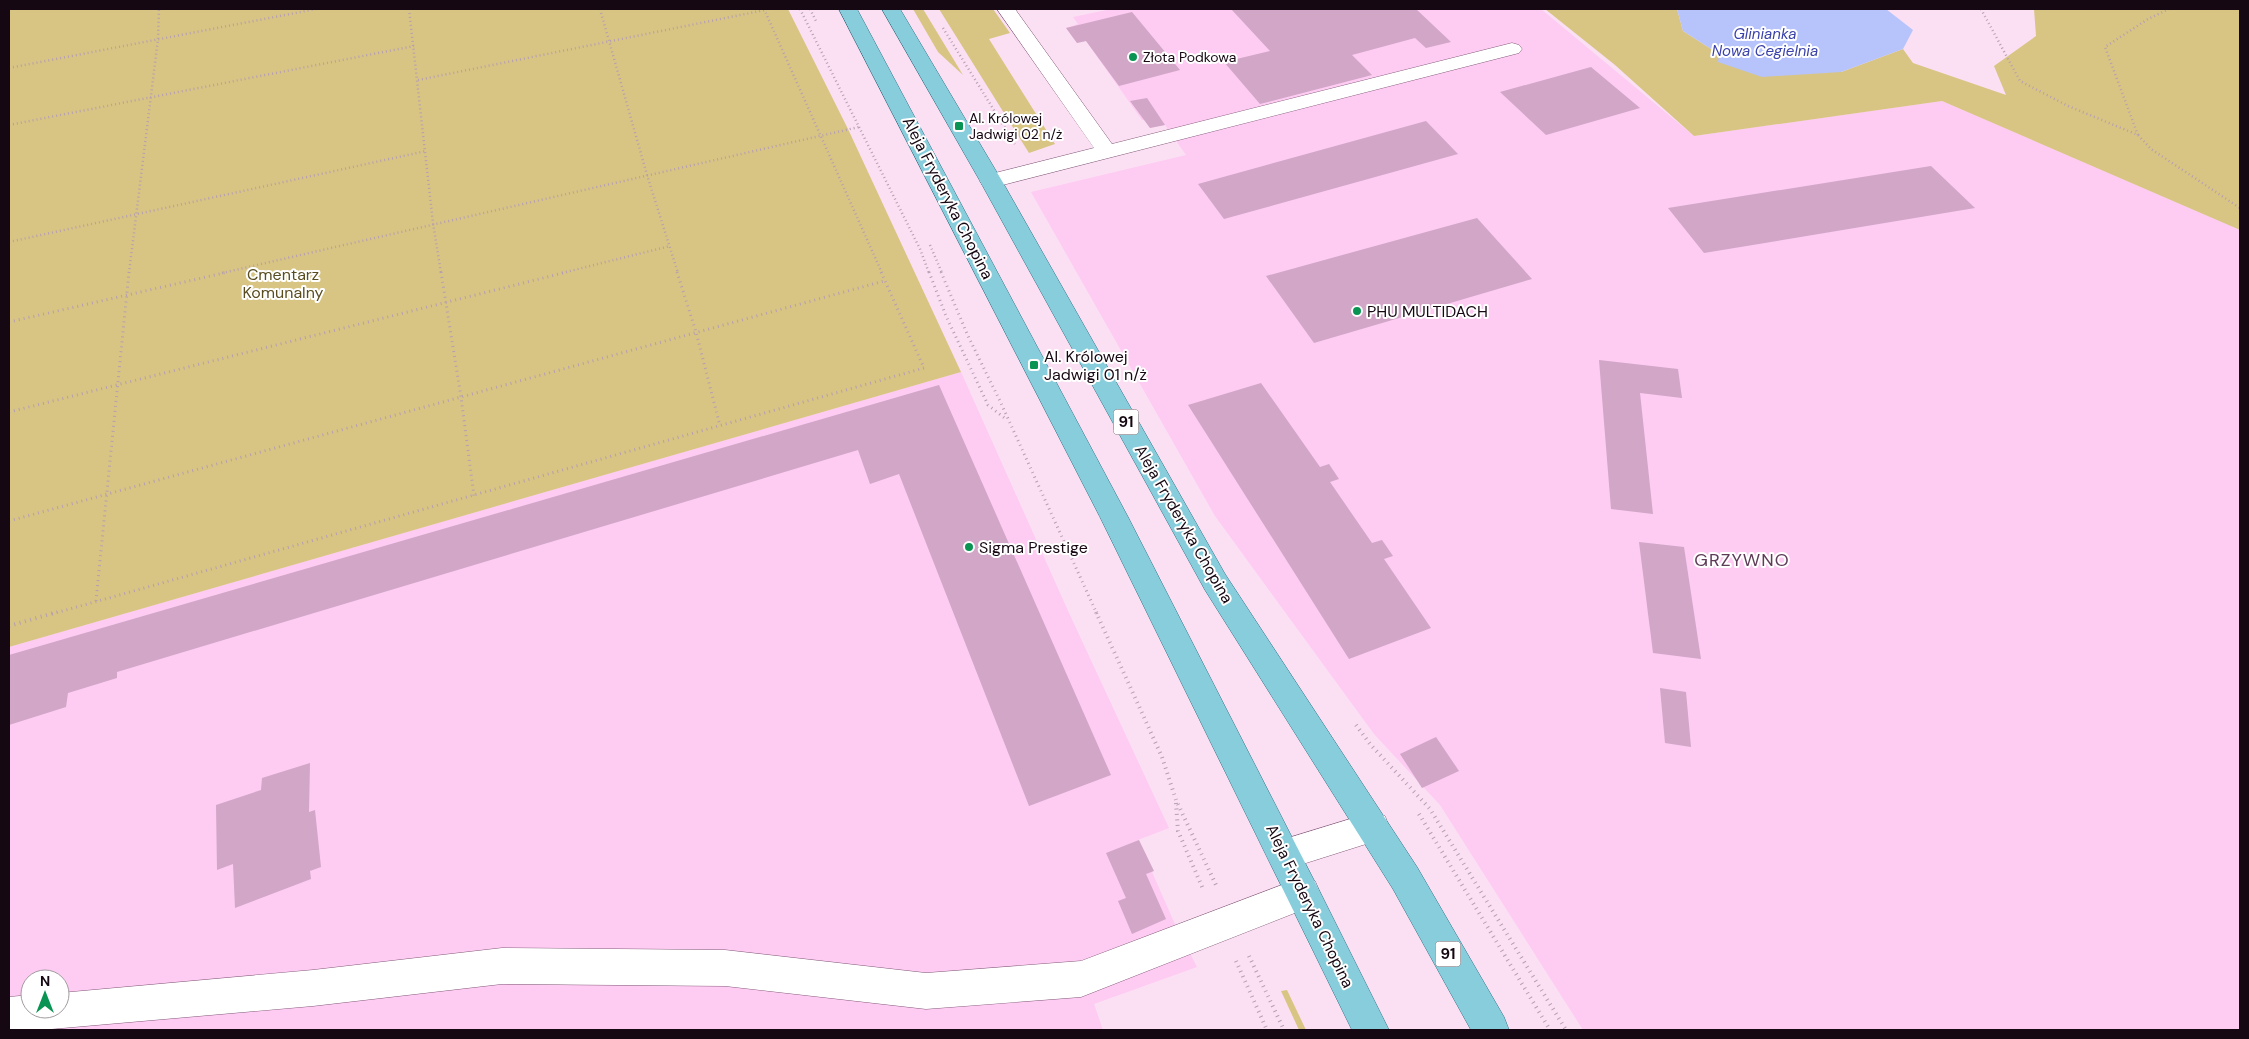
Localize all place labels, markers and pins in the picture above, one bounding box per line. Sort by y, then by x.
place label: Złota Podkowa [1143,48,1236,66]
marker: Złota Podkowa [1127,51,1139,63]
place label: Al. Królowej Jadwigi 02 n/ż [969,109,1063,143]
marker: Al. Królowej Jadwigi 02 n/ż [953,120,965,132]
place label: PHU MULTIDACH [1367,301,1488,322]
marker: PHU MULTIDACH [1351,305,1363,317]
place label: Al. Królowej Jadwigi 01 n/ż [1044,346,1147,385]
marker: Al. Królowej Jadwigi 01 n/ż [1028,359,1040,371]
place label: Sigma Prestige [979,537,1088,558]
marker: Sigma Prestige [963,541,975,553]

